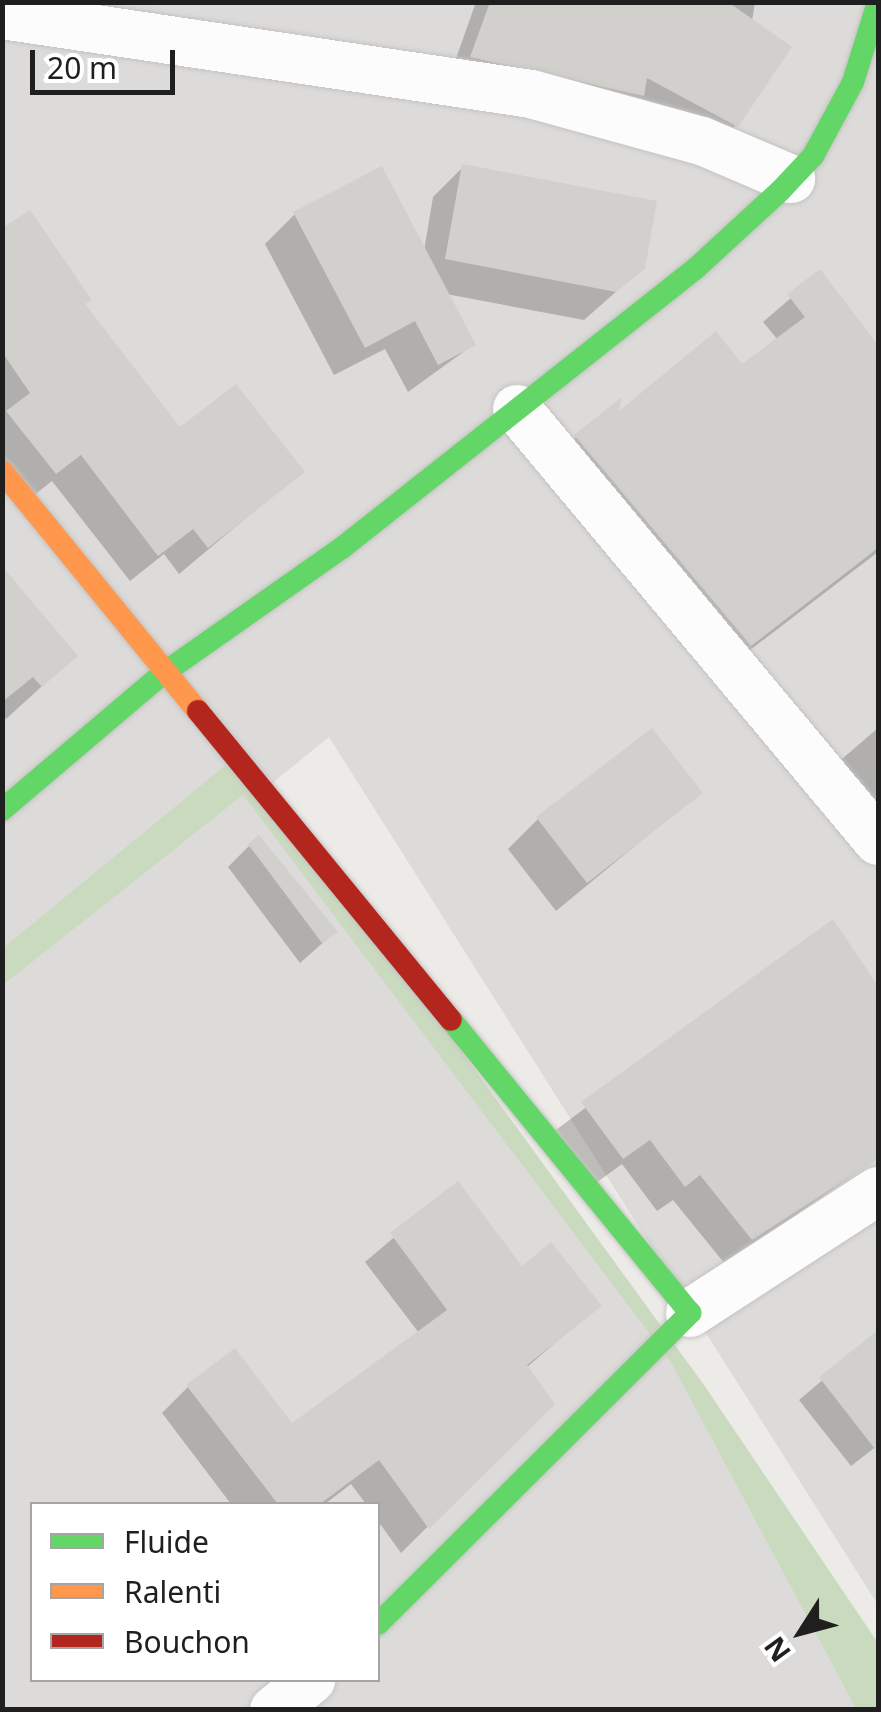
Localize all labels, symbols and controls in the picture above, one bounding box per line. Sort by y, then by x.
scale bar [35,30,180,92]
text: 20 m [47,47,117,88]
legend [30,1502,380,1682]
text: Fluide [124,1521,209,1562]
text: Ralenti [124,1571,221,1612]
north arrow [751,1582,851,1682]
text: Bouchon [124,1621,250,1662]
text: N [755,1629,799,1670]

